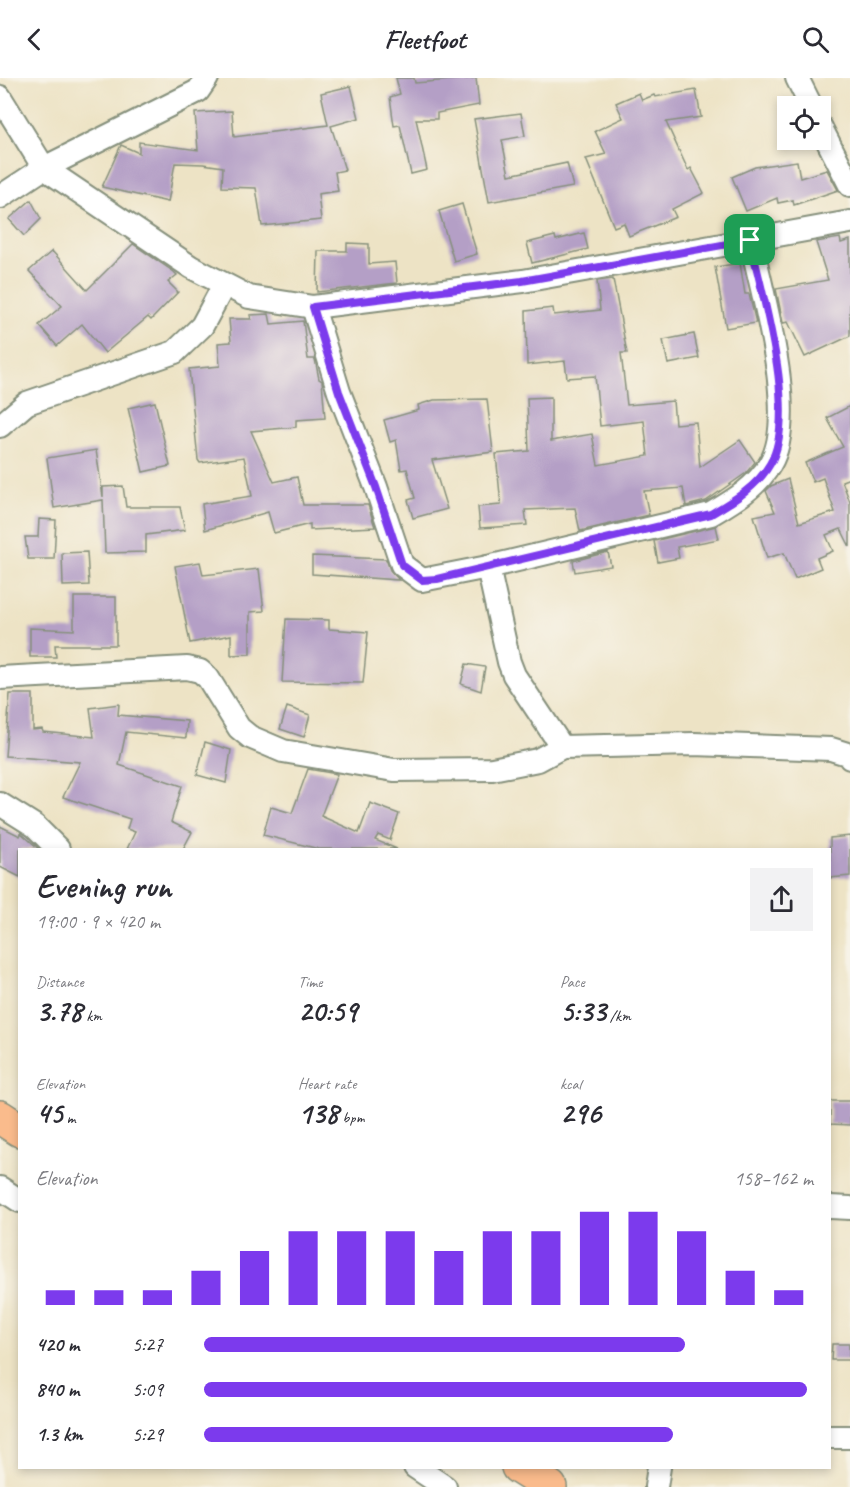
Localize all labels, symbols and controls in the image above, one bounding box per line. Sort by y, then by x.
text: Fleetfoot [384,22,466,56]
icon: back [18,23,51,56]
icon: search [799,23,832,56]
map controls [777,96,831,150]
button: locate [777,96,831,150]
pin [724,214,775,265]
icon: arrive [733,223,766,256]
text: Evening run [36,865,171,907]
button: share [750,868,813,931]
text: 19:00 · 9 × 420 m [36,909,160,934]
text: Distance [36,972,84,992]
text: Time [298,972,322,992]
text: Pace [560,972,585,992]
text: 3.78 [36,992,82,1030]
text: 20:59 [298,992,357,1030]
text: 5:33 [560,992,606,1030]
text: km [82,1006,102,1026]
text: /km [606,1006,631,1026]
text: Elevation [36,1074,85,1094]
text: Heart rate [298,1074,356,1094]
text: kcal [560,1074,581,1094]
text: 45 [36,1094,63,1132]
text: 138 [298,1094,339,1132]
text: 296 [560,1094,601,1132]
text: m [63,1108,75,1128]
text: bpm [339,1108,364,1128]
text: Elevation [36,1166,98,1191]
text: 158–162 m [734,1166,813,1191]
text: 420 m [36,1332,79,1357]
text: 5:27 [132,1332,163,1357]
text: 840 m [36,1377,79,1402]
text: 5:09 [132,1377,163,1402]
text: 1.3 km [36,1422,83,1447]
text: 5:29 [132,1422,163,1447]

